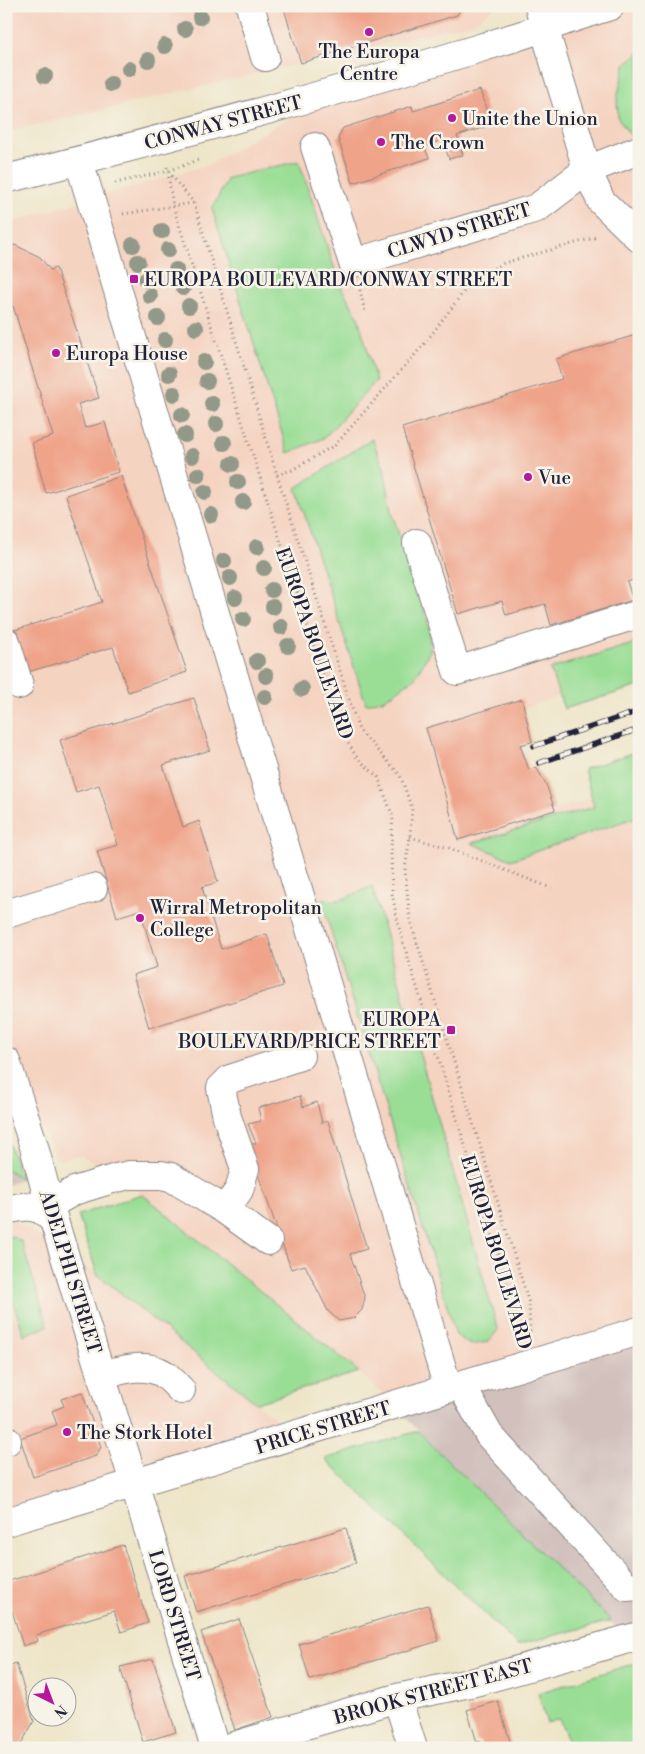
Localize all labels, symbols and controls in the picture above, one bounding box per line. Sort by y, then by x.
marker: The Europa Centre [363,26,375,38]
place label: The Europa Centre [318,40,420,86]
street label: CONWAY STREET [142,90,305,156]
place label: Unite the Union [462,107,598,131]
marker: Unite the Union [446,112,458,124]
place label: The Crown [391,131,485,155]
marker: The Crown [375,136,387,148]
street label: CLWYD STREET [384,198,534,264]
place label: EUROPA BOULEVARD/CONWAY STREET [144,268,512,292]
marker: EUROPA BOULEVARD/CONWAY STREET [128,273,140,285]
place label: Europa House [66,342,188,366]
marker: Europa House [50,347,62,359]
place label: Vue [537,466,571,490]
marker: Vue [522,471,534,483]
street label: EUROPA BOULEVARD [270,544,358,743]
place label: Wirral Metropolitan College [149,896,322,942]
marker: Wirral Metropolitan College [134,912,146,924]
place label: EUROPA BOULEVARD/PRICE STREET [177,1008,442,1054]
marker: EUROPA BOULEVARD/PRICE STREET [445,1024,457,1036]
street label: EUROPA BOULEVARD [455,1152,537,1352]
street label: ADELPHI STREET [34,1187,106,1357]
street label: PRICE STREET [253,1396,394,1460]
place label: The Stork Hotel [77,1421,213,1445]
marker: The Stork Hotel [61,1426,73,1438]
street label: LORD STREET [143,1547,205,1684]
street label: BROOK STREET EAST [330,1654,535,1730]
north arrow [28,1676,78,1726]
text: N [50,1701,70,1721]

